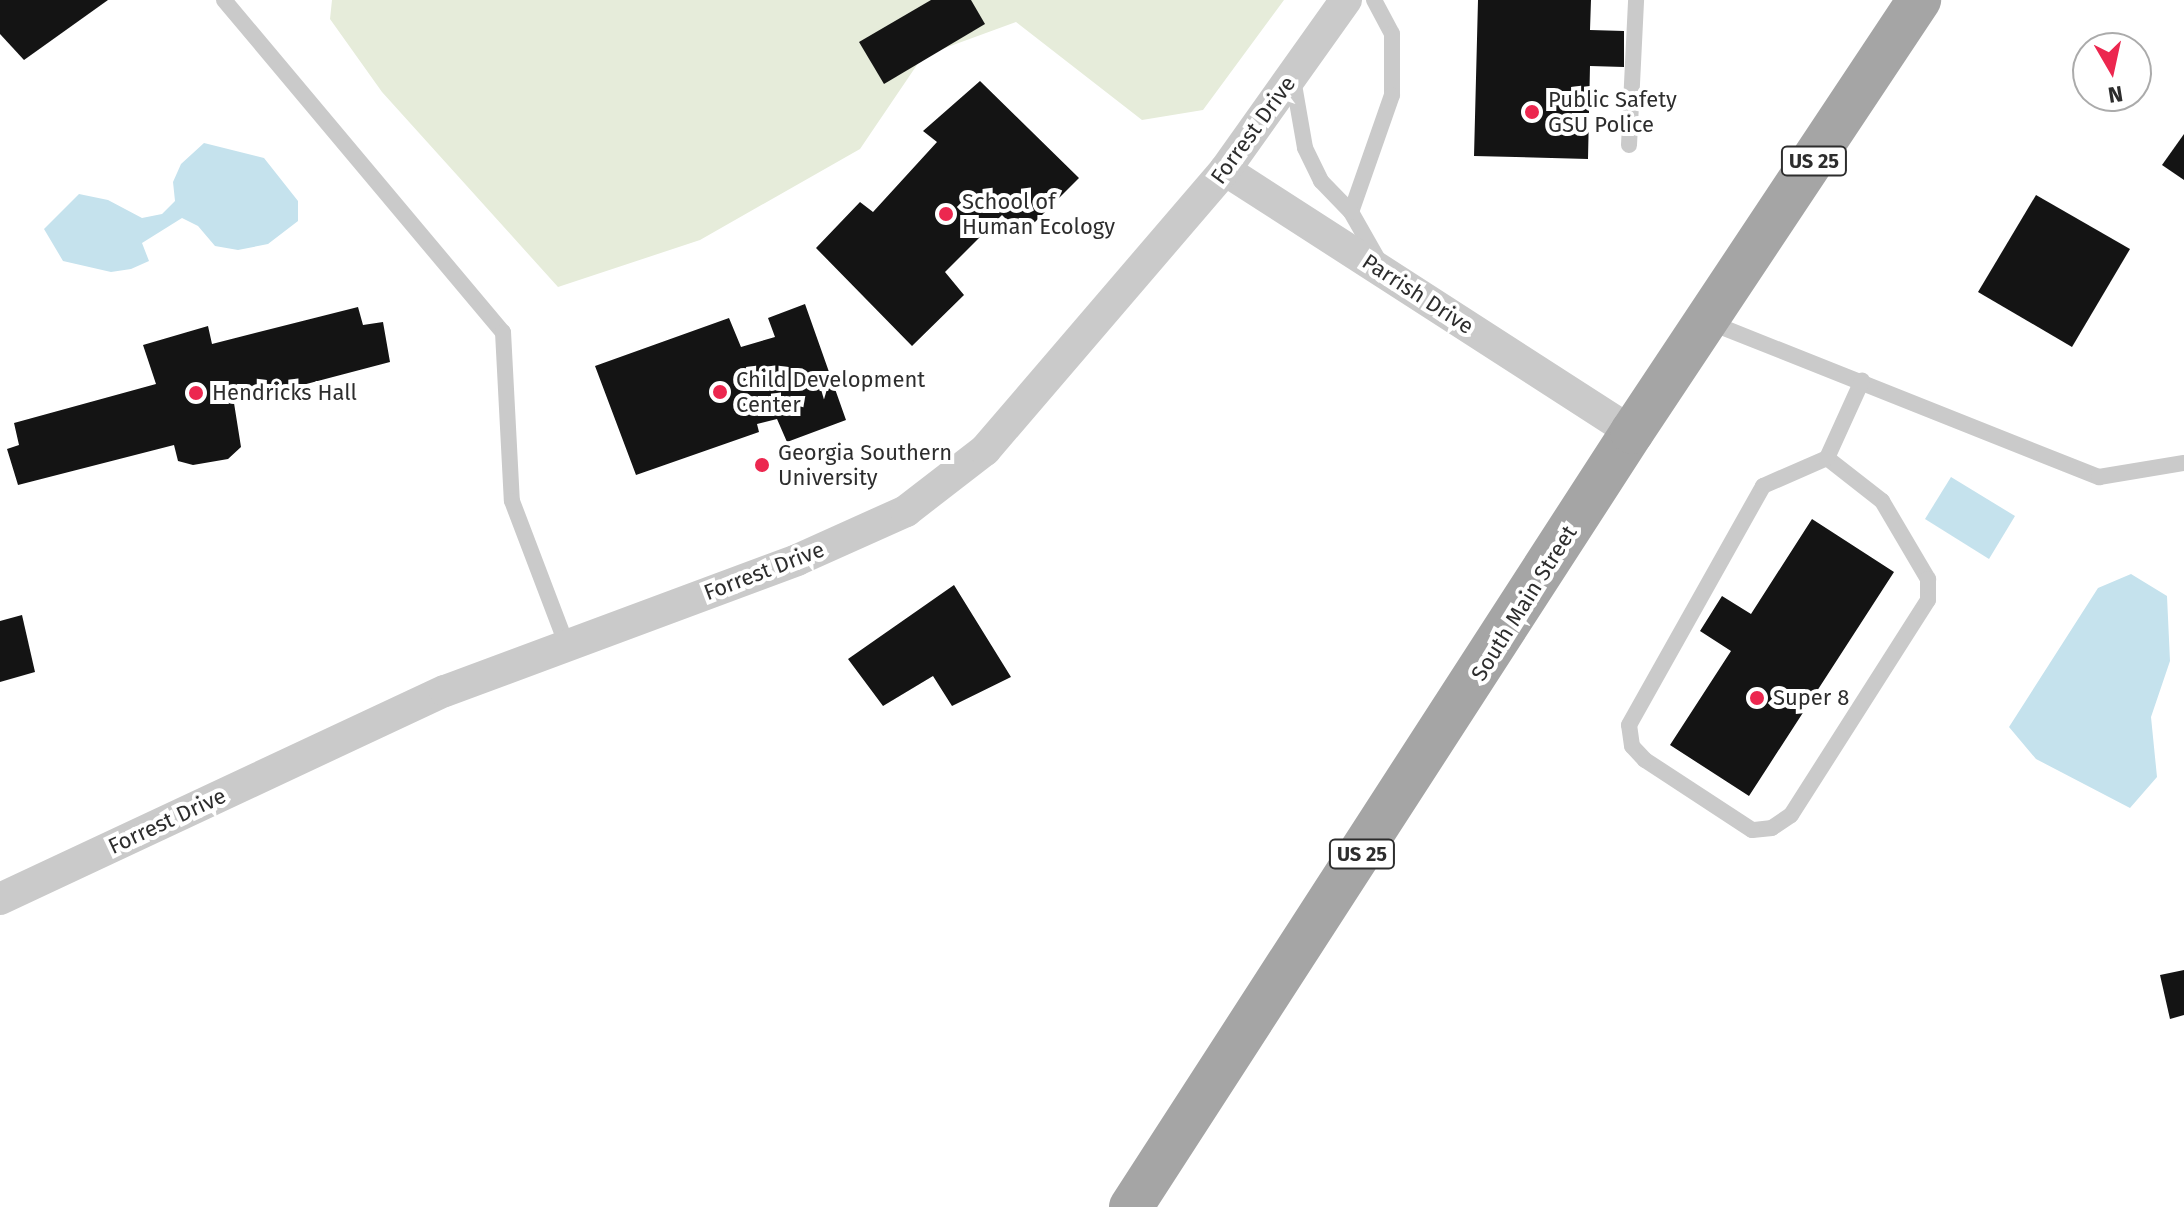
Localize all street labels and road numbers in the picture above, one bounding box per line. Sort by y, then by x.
street label: Forrest Drive [1205,71,1301,189]
road number: US 25 [1780,145,1848,177]
street label: Parrish Drive [1357,248,1479,340]
street label: South Main Street [1466,521,1582,685]
street label: Forrest Drive [700,536,828,606]
street label: Forrest Drive [104,782,230,860]
road number: US 25 [1328,838,1396,870]

